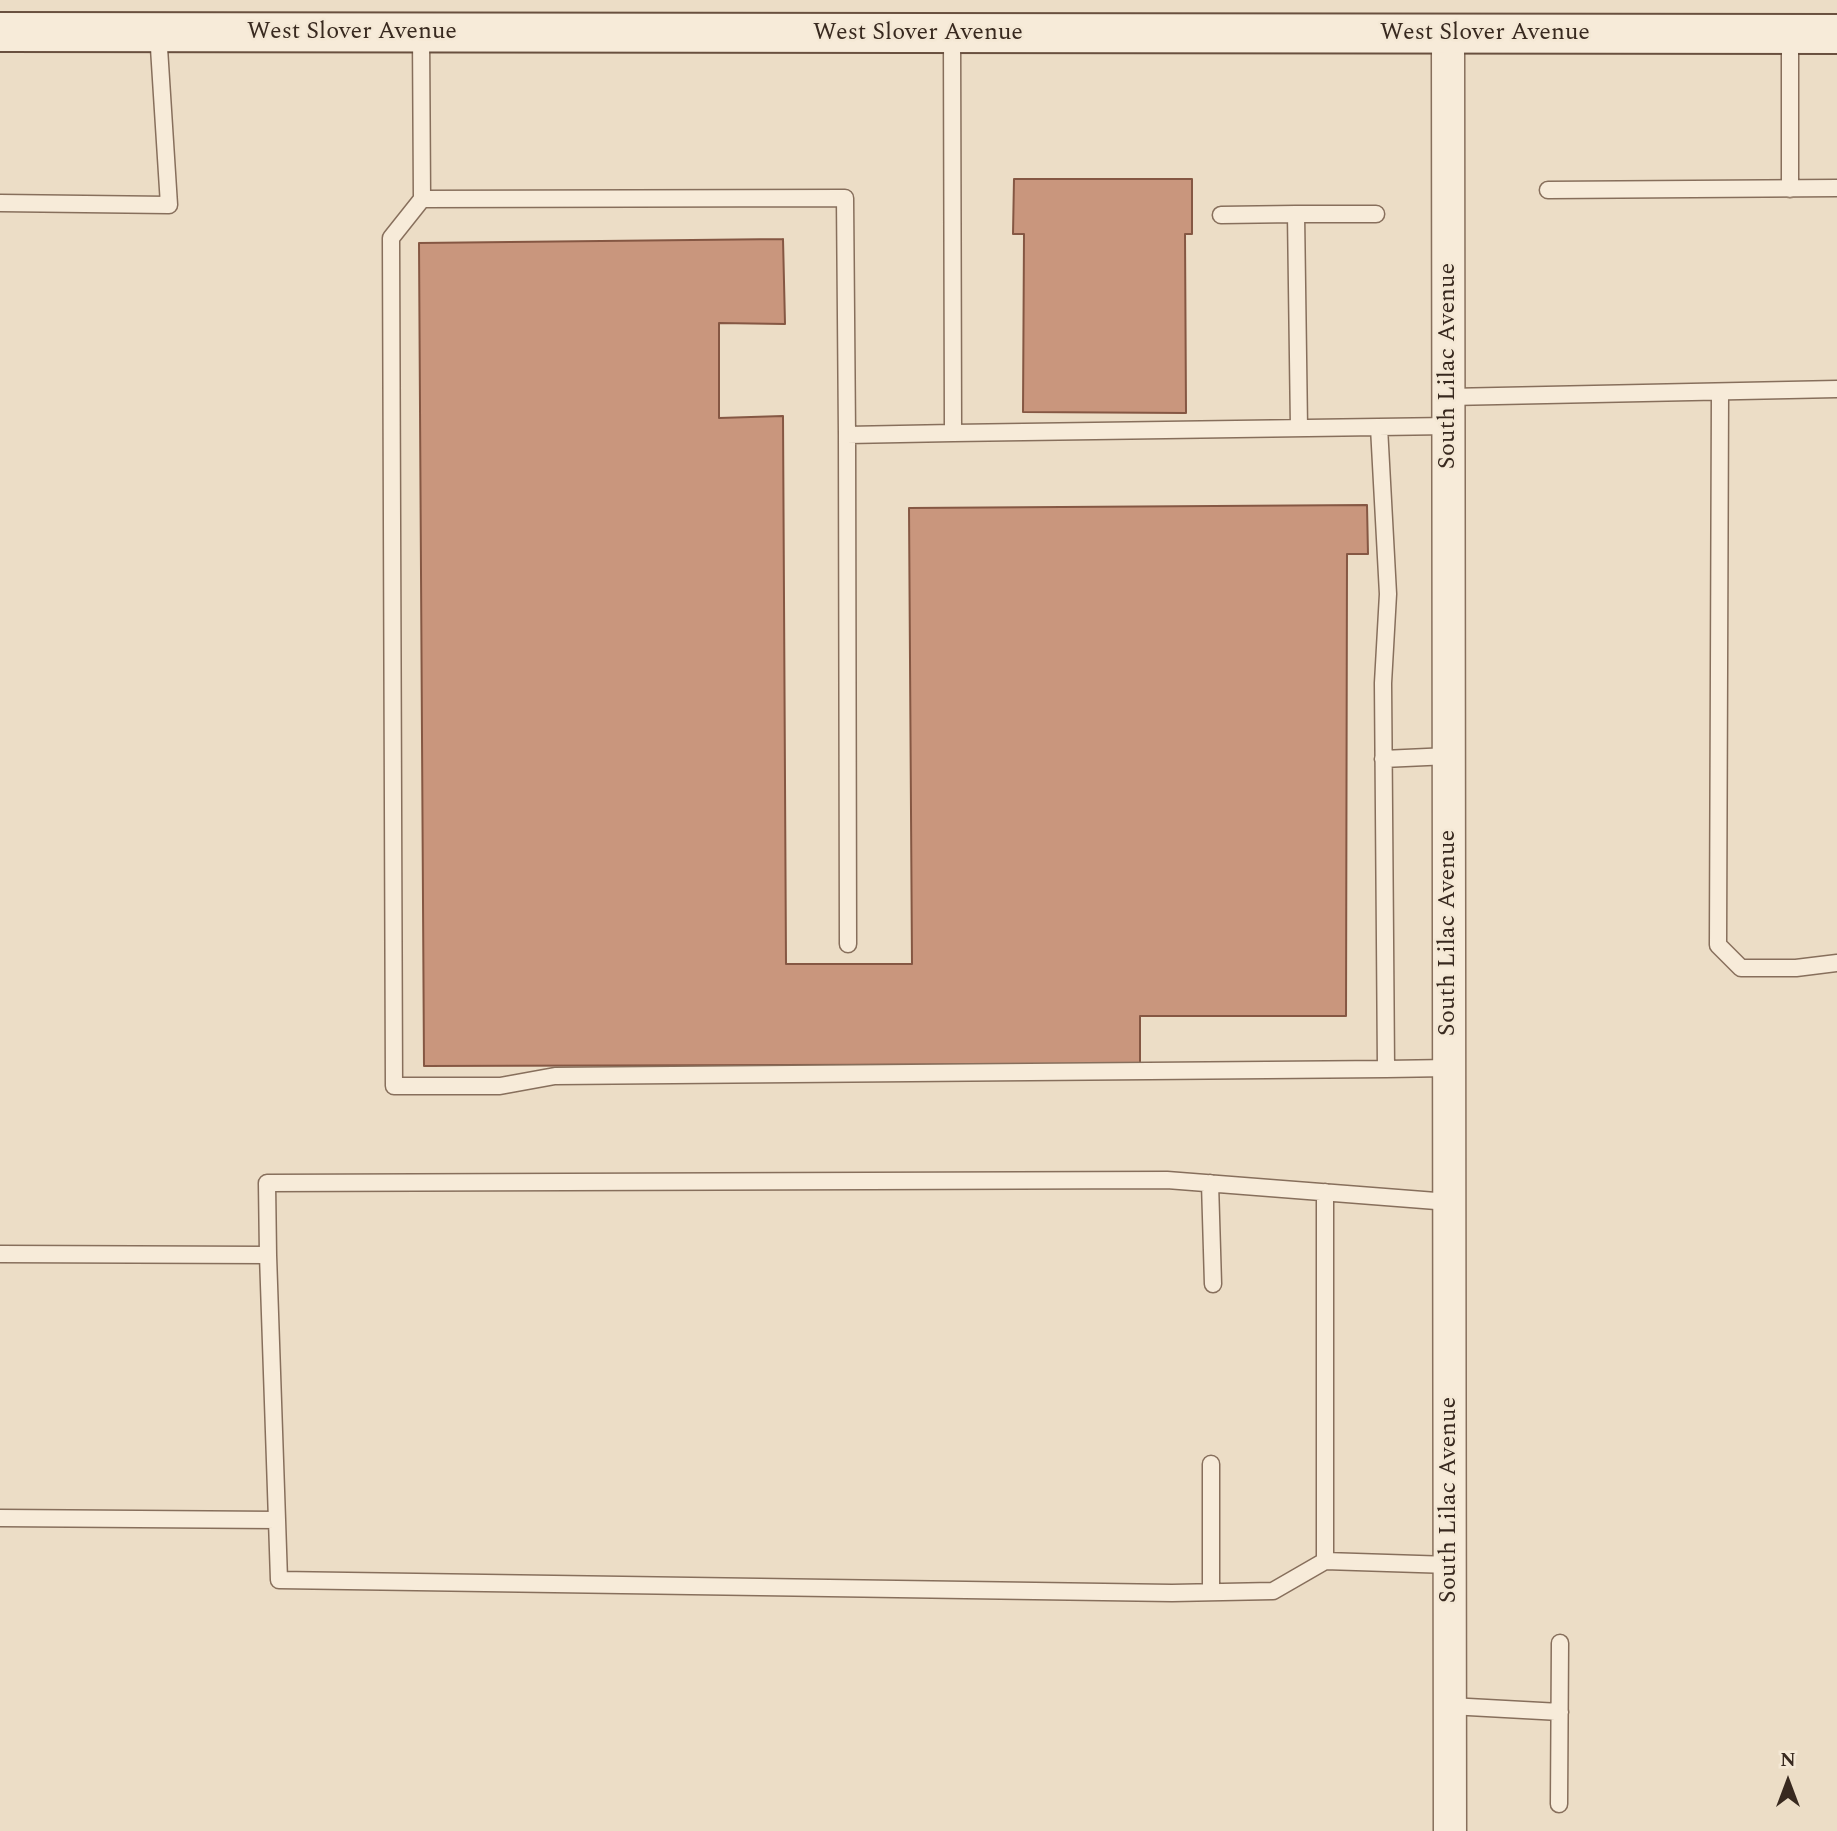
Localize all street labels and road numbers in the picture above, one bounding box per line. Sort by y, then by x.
street label: West Slover Avenue [247,19,457,47]
street label: West Slover Avenue [813,20,1023,48]
street label: West Slover Avenue [1380,20,1590,48]
street label: South Lilac Avenue [1435,263,1463,469]
street label: South Lilac Avenue [1435,830,1463,1036]
street label: South Lilac Avenue [1436,1397,1464,1603]

